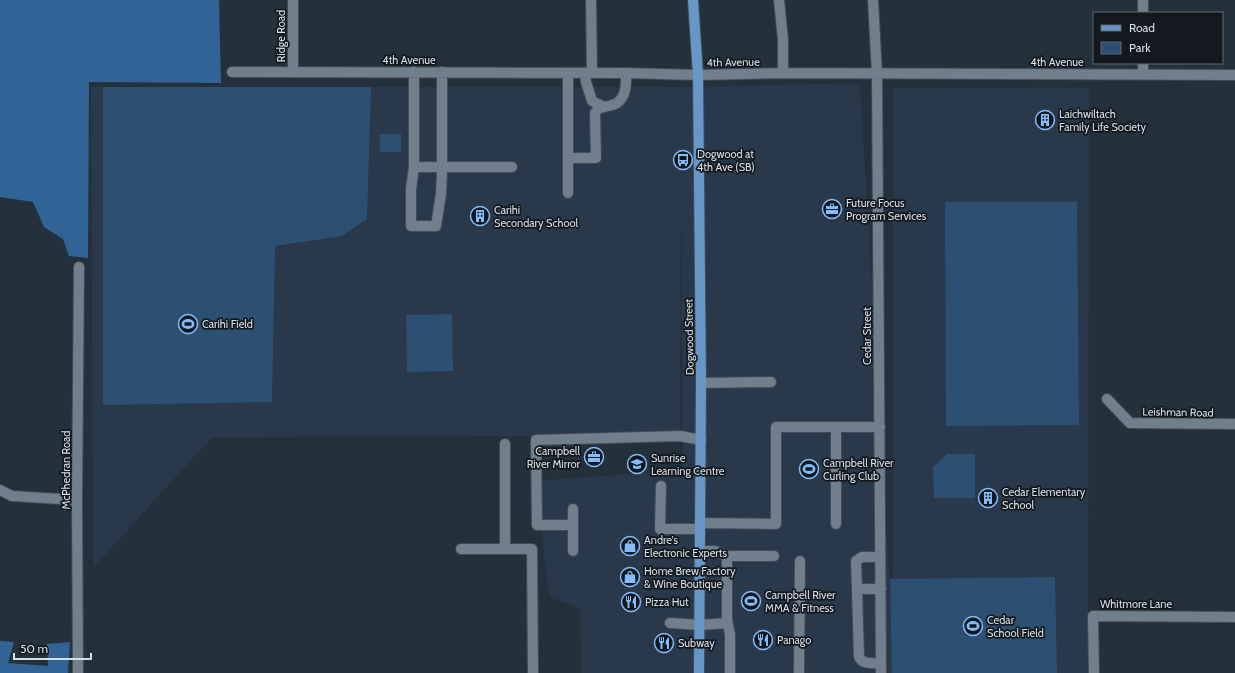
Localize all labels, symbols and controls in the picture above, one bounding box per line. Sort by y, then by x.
street label: Ridge Road [274,10,288,62]
legend [1093,12,1223,64]
text: Road [1129,20,1155,35]
text: Park [1129,40,1151,55]
street label: 4th Avenue [382,53,436,67]
street label: 4th Avenue [706,55,760,69]
street label: 4th Avenue [1030,55,1084,69]
place label: Laichwiltach Family Life Society [1059,107,1147,134]
building icon: Laichwiltach Family Life Society [1034,109,1056,131]
place label: Dogwood at 4th Ave (SB) [697,147,755,174]
bus stop icon: Dogwood at 4th Ave (SB) [672,149,694,171]
place label: Future Focus Program Services [846,196,927,223]
office icon: Future Focus Program Services [821,198,843,220]
place label: Carihi Secondary School [494,203,579,230]
building icon: Carihi Secondary School [469,205,491,227]
street label: Dogwood Street [681,298,697,375]
street label: Cedar Street [860,307,874,365]
sports icon: Carihi Field [177,313,199,335]
place label: Carihi Field [202,317,253,331]
street label: Leishman Road [1142,404,1214,420]
street label: McPhedran Road [59,431,73,509]
place label: Campbell River Mirror [527,444,581,471]
office icon: Campbell River Mirror [583,446,605,468]
place label: Sunrise Learning Centre [651,451,725,478]
school or university icon: Sunrise Learning Centre [626,453,648,475]
place label: Campbell River Curling Club [823,456,894,483]
sports icon: Campbell River Curling Club [798,458,820,480]
place label: Cedar Elementary School [1002,485,1086,512]
building icon: Cedar Elementary School [977,487,999,509]
place label: Andre's Electronic Experts [644,533,728,560]
shop icon: Andre's Electronic Experts [619,535,641,557]
place label: Home Brew Factory & Wine Boutique [644,564,736,591]
shop icon: Home Brew Factory & Wine Boutique [619,566,641,588]
place label: Campbell River MMA & Fitness [765,588,836,615]
sports icon: Campbell River MMA & Fitness [740,590,762,612]
restaurant icon: Pizza Hut [620,591,642,613]
place label: Pizza Hut [645,595,689,609]
street label: Whitmore Lane [1100,597,1172,611]
place label: Cedar School Field [987,613,1044,640]
sports icon: Cedar School Field [962,615,984,637]
restaurant icon: Panago [752,629,774,651]
restaurant icon: Subway [653,632,675,654]
place label: Panago [777,633,811,647]
scale bar [14,635,91,661]
place label: Subway [678,636,715,650]
text: 50 m [20,641,48,656]

